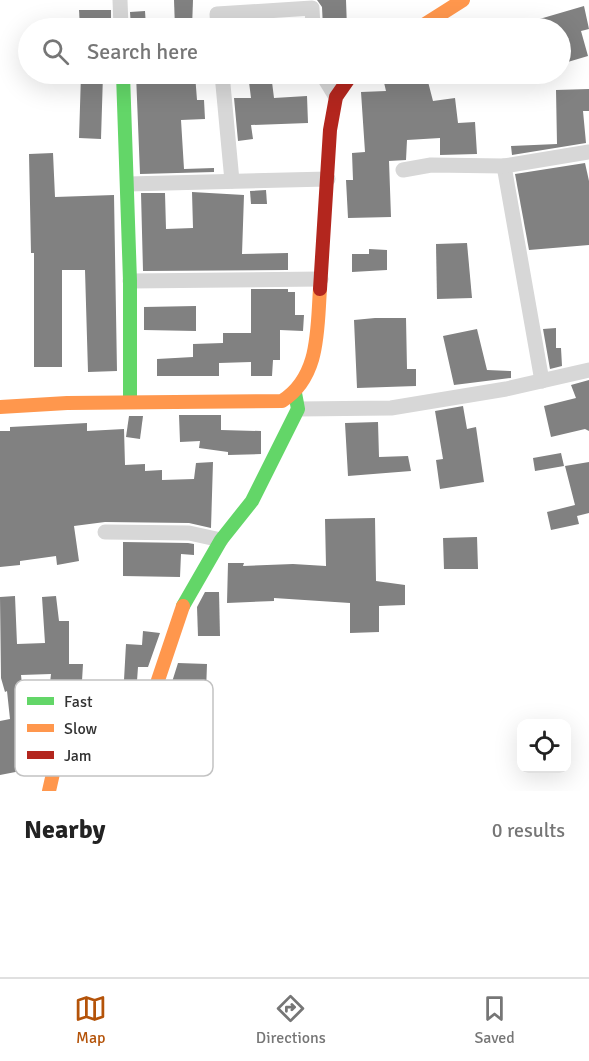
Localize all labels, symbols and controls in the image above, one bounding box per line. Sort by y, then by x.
search box [18,18,571,84]
icon: search [39,35,72,68]
text: Search here [87,38,198,65]
legend [15,680,213,776]
text: Fast [64,692,93,712]
text: Slow [64,719,98,739]
map controls [517,719,571,773]
button: locate [517,719,571,773]
text: Jam [64,746,92,766]
text: Nearby [24,814,105,846]
text: 0 results [492,818,565,843]
tab: Map [74,992,107,1048]
tab: Directions [256,992,326,1048]
tab: Saved [474,992,515,1048]

